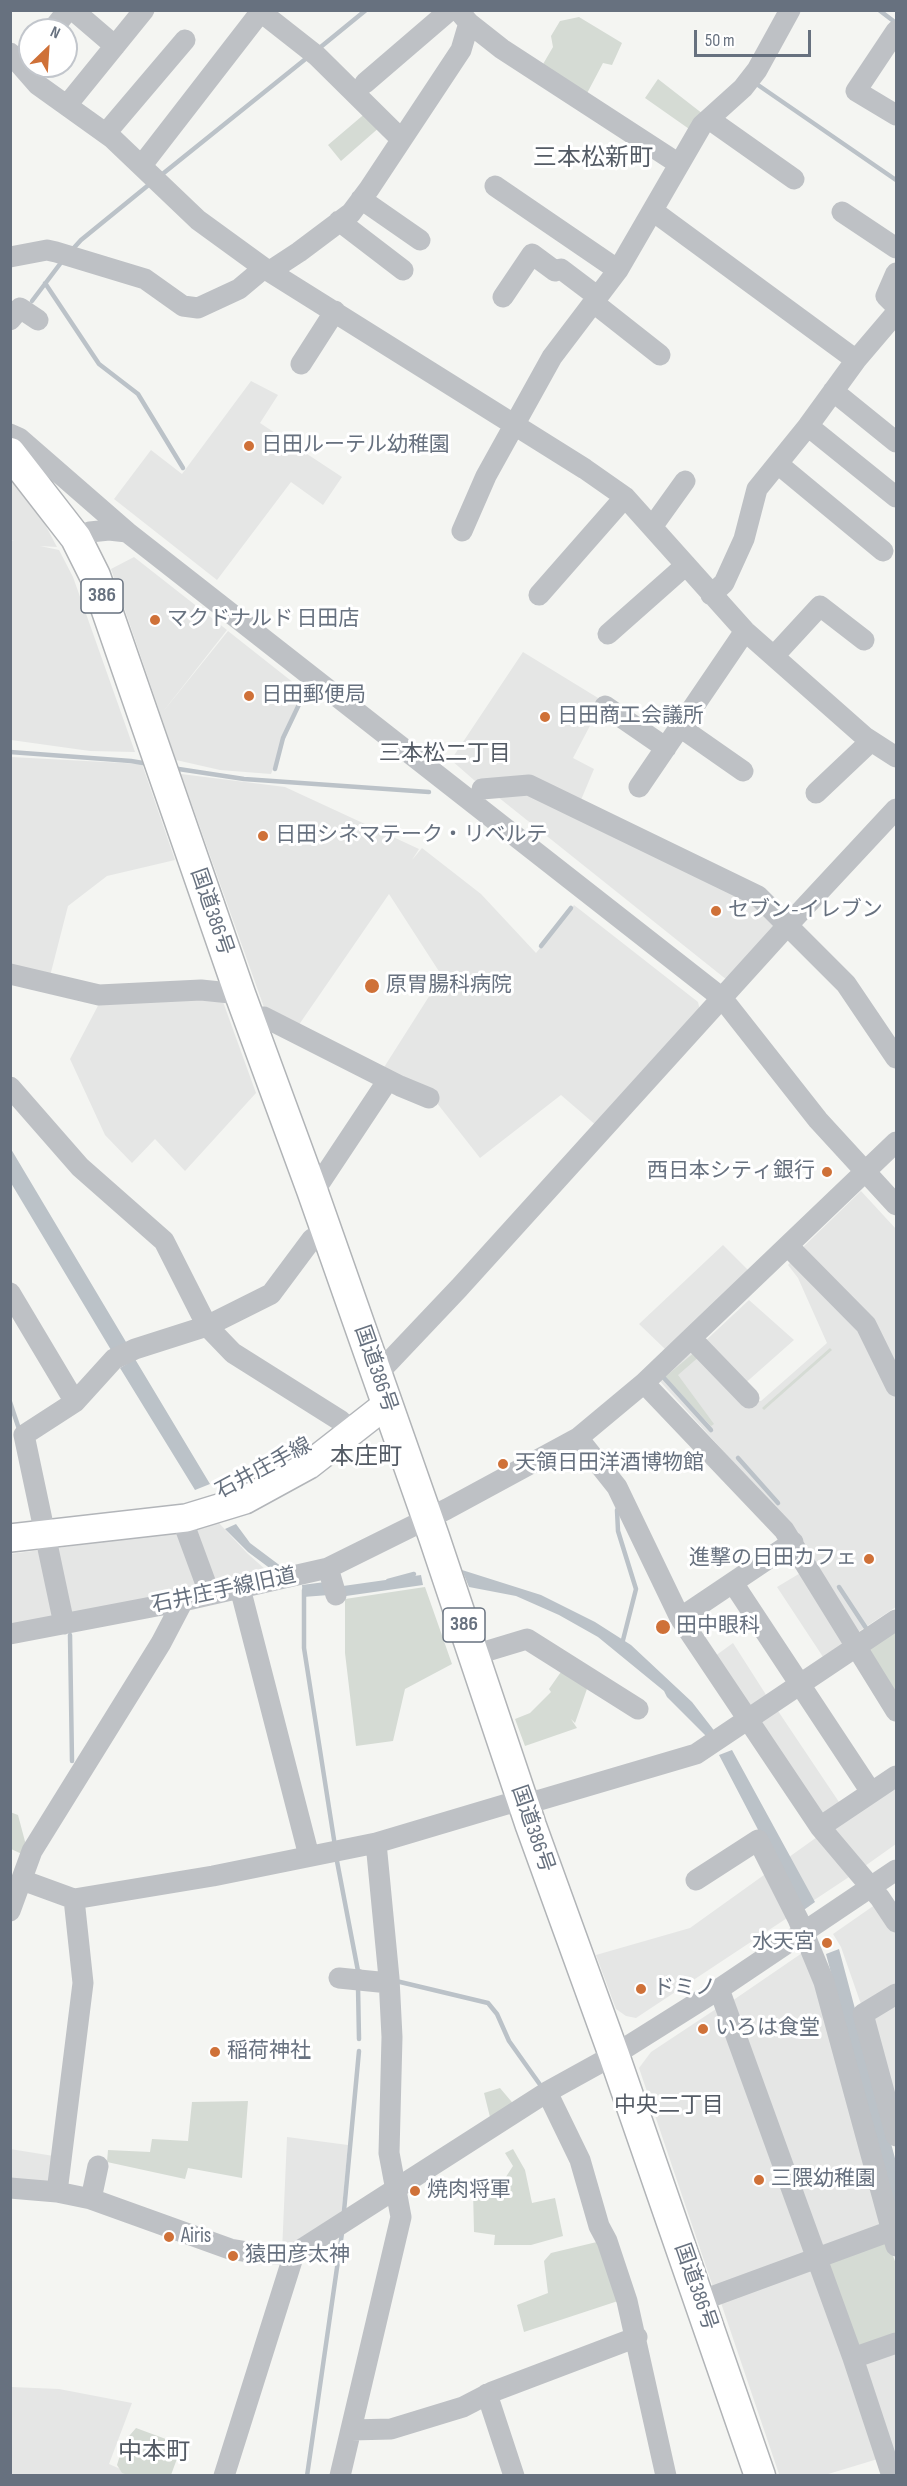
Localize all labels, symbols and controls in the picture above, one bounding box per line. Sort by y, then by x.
north arrow [18,18,78,78]
scale bar [697,18,814,56]
text: N [47,23,63,43]
text: 50 m [705,30,735,51]
district label: 三本松新町 [533,145,653,173]
place label: 日田ルーテル幼稚園 [261,433,450,459]
marker: 日田ルーテル幼稚園 [242,439,256,453]
road number: 386 [81,579,123,613]
place label: マクドナルド 日田店 [167,607,359,633]
marker: マクドナルド 日田店 [148,613,162,627]
place label: 日田郵便局 [261,683,366,709]
marker: 日田郵便局 [242,689,256,703]
place label: 日田商工会議所 [557,704,704,730]
marker: 日田商工会議所 [538,710,552,724]
district label: 三本松二丁目 [379,741,511,767]
place label: 日田シネマテーク・リベルテ [275,823,548,849]
marker: 日田シネマテーク・リベルテ [256,829,270,843]
street label: 国道386号 [184,865,238,959]
place label: セブン-イレブン [728,898,883,924]
marker: セブン-イレブン [709,904,723,918]
place label: 原胃腸科病院 [386,973,512,999]
marker: 原胃腸科病院 [363,977,381,995]
place label: 西日本シティ銀行 [647,1159,815,1185]
marker: 西日本シティ銀行 [820,1165,834,1179]
street label: 国道386号 [348,1322,402,1416]
street label: 石井庄手線 [212,1433,316,1505]
district label: 本庄町 [330,1444,402,1472]
place label: 天領日田洋酒博物館 [515,1451,704,1477]
marker: 天領日田洋酒博物館 [496,1457,510,1471]
place label: 進撃の日田カフェ [689,1546,857,1572]
marker: 進撃の日田カフェ [862,1552,876,1566]
street label: 石井庄手線旧道 [149,1563,299,1619]
road number: 386 [443,1608,485,1642]
place label: 田中眼科 [676,1614,760,1640]
marker: 田中眼科 [654,1618,672,1636]
street label: 国道386号 [505,1782,559,1876]
place label: 水天宮 [752,1930,815,1956]
marker: 水天宮 [820,1936,834,1950]
place label: ドミノ [653,1976,716,2002]
marker: ドミノ [634,1982,648,1996]
place label: いろは食堂 [715,2016,820,2042]
marker: いろは食堂 [696,2022,710,2036]
place label: 稲荷神社 [227,2039,311,2065]
marker: 稲荷神社 [208,2045,222,2059]
district label: 中央二丁目 [614,2093,724,2119]
place label: 三隈幼稚園 [771,2167,876,2193]
marker: 三隈幼稚園 [752,2173,766,2187]
place label: 焼肉将軍 [427,2178,511,2204]
marker: 焼肉将軍 [408,2184,422,2198]
place label: Airis [181,2224,211,2250]
marker: Airis [162,2230,176,2244]
street label: 国道386号 [668,2240,722,2334]
place label: 猿田彦太神 [245,2243,350,2269]
marker: 猿田彦太神 [226,2249,240,2263]
district label: 中本町 [118,2439,190,2467]

